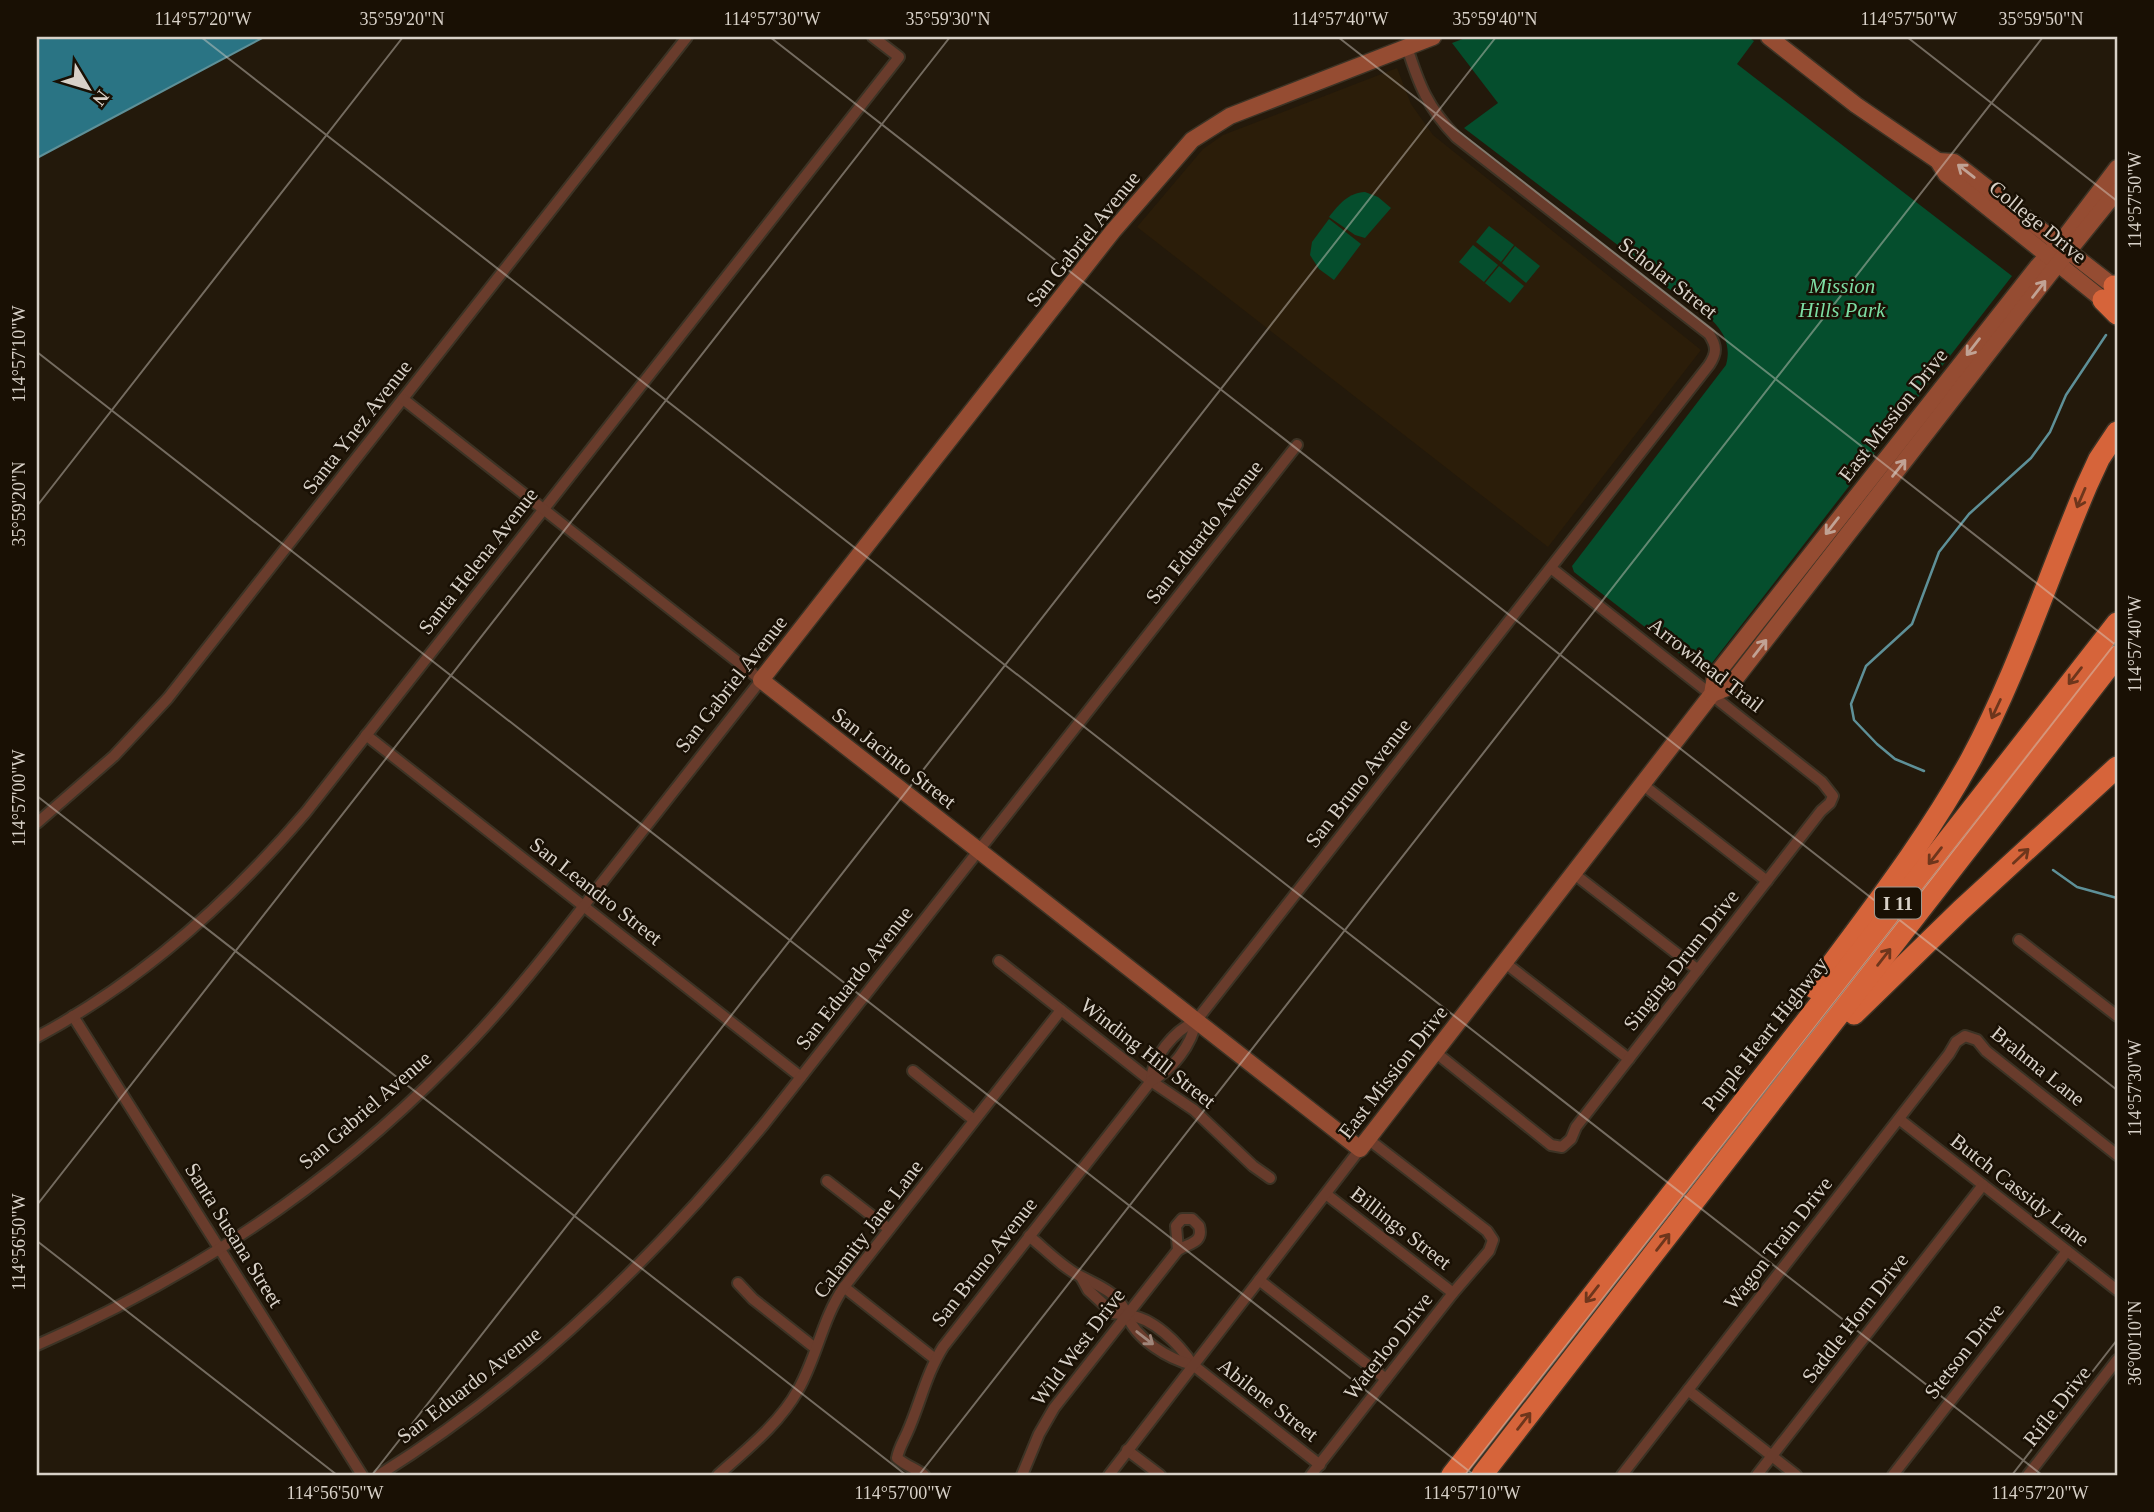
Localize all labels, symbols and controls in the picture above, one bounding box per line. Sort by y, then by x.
text: 114°57'20"W [154,9,252,29]
text: 35°59'20"N [360,9,444,29]
text: 114°57'30"W [723,9,821,29]
text: 35°59'30"N [906,9,990,29]
text: 114°57'40"W [1291,9,1389,29]
text: 35°59'40"N [1453,9,1537,29]
text: 114°57'50"W [1860,9,1958,29]
text: 35°59'50"N [1999,9,2083,29]
north arrow [52,52,122,122]
text: N [88,86,114,110]
text: 114°57'50"W [2125,151,2145,249]
one-way arrow [1957,164,1976,179]
street label: San Gabriel Avenue [1021,166,1145,312]
street label: College Drive [1984,175,2092,269]
street label: Scholar Street [1614,232,1722,324]
park label: Mission Hills Park [1798,274,1886,322]
one-way arrow [2031,280,2046,298]
text: 114°57'10"W [9,305,29,403]
one-way arrow [1965,338,1980,356]
street label: East Mission Drive [1834,344,1952,486]
street label: Santa Ynez Avenue [297,355,417,499]
street label: San Eduardo Avenue [1140,455,1268,609]
one-way arrow [1891,460,1906,478]
text: 35°59'20"N [9,462,29,546]
street label: Santa Helena Avenue [413,483,543,639]
one-way arrow [2074,487,2087,509]
one-way arrow [1825,517,1840,535]
text: 114°57'40"W [2125,595,2145,693]
street label: San Gabriel Avenue [670,611,792,757]
street label: Arrowhead Trail [1644,613,1768,717]
one-way arrow [1752,639,1767,658]
one-way arrow [2068,667,2083,685]
one-way arrow [1989,698,2002,719]
street label: San Jacinto Street [827,702,961,814]
street label: San Bruno Avenue [1300,714,1416,852]
text: 114°57'00"W [9,749,29,847]
street label: San Leandro Street [525,832,667,950]
one-way arrow [1928,846,1943,864]
one-way arrow [2012,847,2029,864]
street label: Singing Drum Drive [1618,885,1744,1035]
road number: I 11 [1875,888,1921,918]
street label: San Eduardo Avenue [790,901,918,1055]
one-way arrow [1876,949,1891,967]
street label: Purple Heart Highway [1697,952,1833,1116]
street label: Winding Hill Street [1076,993,1220,1113]
street label: East Mission Drive [1334,1001,1452,1143]
street label: Brahma Lane [1986,1021,2090,1111]
text: 114°57'30"W [2125,1039,2145,1137]
street label: San Gabriel Avenue [294,1046,436,1174]
street label: Butch Cassidy Lane [1946,1128,2094,1252]
street label: Calamity Jane Lane [808,1155,928,1303]
street label: Santa Susana Street [180,1158,288,1312]
street label: Wagon Train Drive [1719,1172,1837,1314]
street label: Billings Street [1346,1181,1456,1275]
text: 114°56'50"W [9,1193,29,1291]
street label: San Bruno Avenue [926,1193,1042,1331]
one-way arrow [1656,1233,1671,1251]
street label: Saddle Horn Drive [1797,1248,1913,1388]
street label: Wild West Drive [1026,1284,1130,1410]
one-way arrow [1585,1285,1600,1303]
street label: Waterloo Drive [1339,1288,1437,1404]
street label: Stetson Drive [1919,1298,2009,1404]
text: 36°00'10"N [2125,1301,2145,1385]
street label: San Eduardo Avenue [392,1321,546,1449]
one-way arrow [1135,1330,1154,1345]
street label: Abilene Street [1213,1353,1323,1447]
street label: Rifle Drive [2018,1361,2096,1451]
one-way arrow [1516,1413,1531,1431]
text: 114°56'50"W [286,1483,384,1503]
text: 114°57'00"W [854,1483,952,1503]
text: 114°57'10"W [1423,1483,1521,1503]
text: 114°57'20"W [1991,1483,2089,1503]

